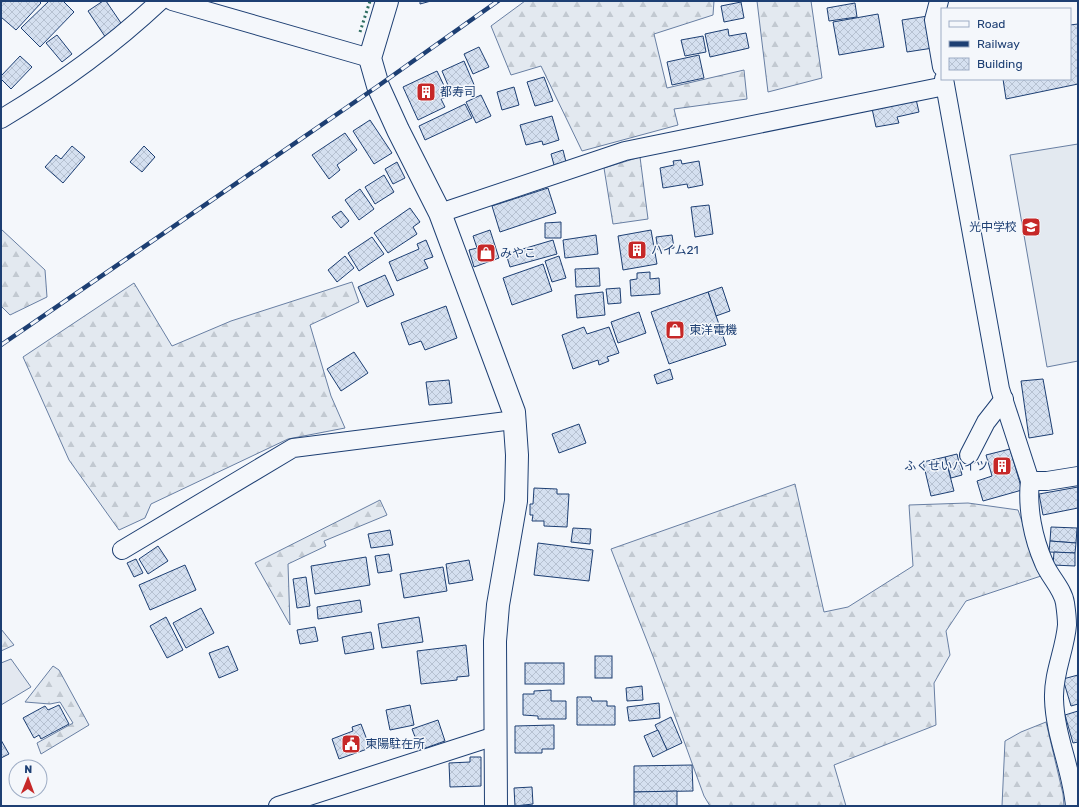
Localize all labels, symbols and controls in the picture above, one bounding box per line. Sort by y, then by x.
legend [941,8,1071,80]
text: Road [977,17,1005,31]
text: Railway [977,37,1020,51]
text: Building [977,57,1023,71]
building icon: 都寿司 [415,81,437,103]
place label: 都寿司 [440,85,476,99]
school or university icon: 光中学校 [1020,216,1042,238]
place label: 光中学校 [969,220,1017,234]
building icon: ハイム21 [626,239,648,261]
shop icon: みやこ [475,242,497,264]
place label: ハイム21 [651,243,699,257]
place label: みやこ [500,246,536,260]
shop icon: 東洋電機 [664,319,686,341]
place label: 東洋電機 [689,323,737,337]
building icon: ふくせいハイツ [991,455,1013,477]
place label: ふくせいハイツ [904,459,988,473]
public building icon: 東陽駐在所 [340,733,362,755]
place label: 東陽駐在所 [365,737,425,751]
north arrow [8,759,48,799]
text: N [24,763,32,776]

